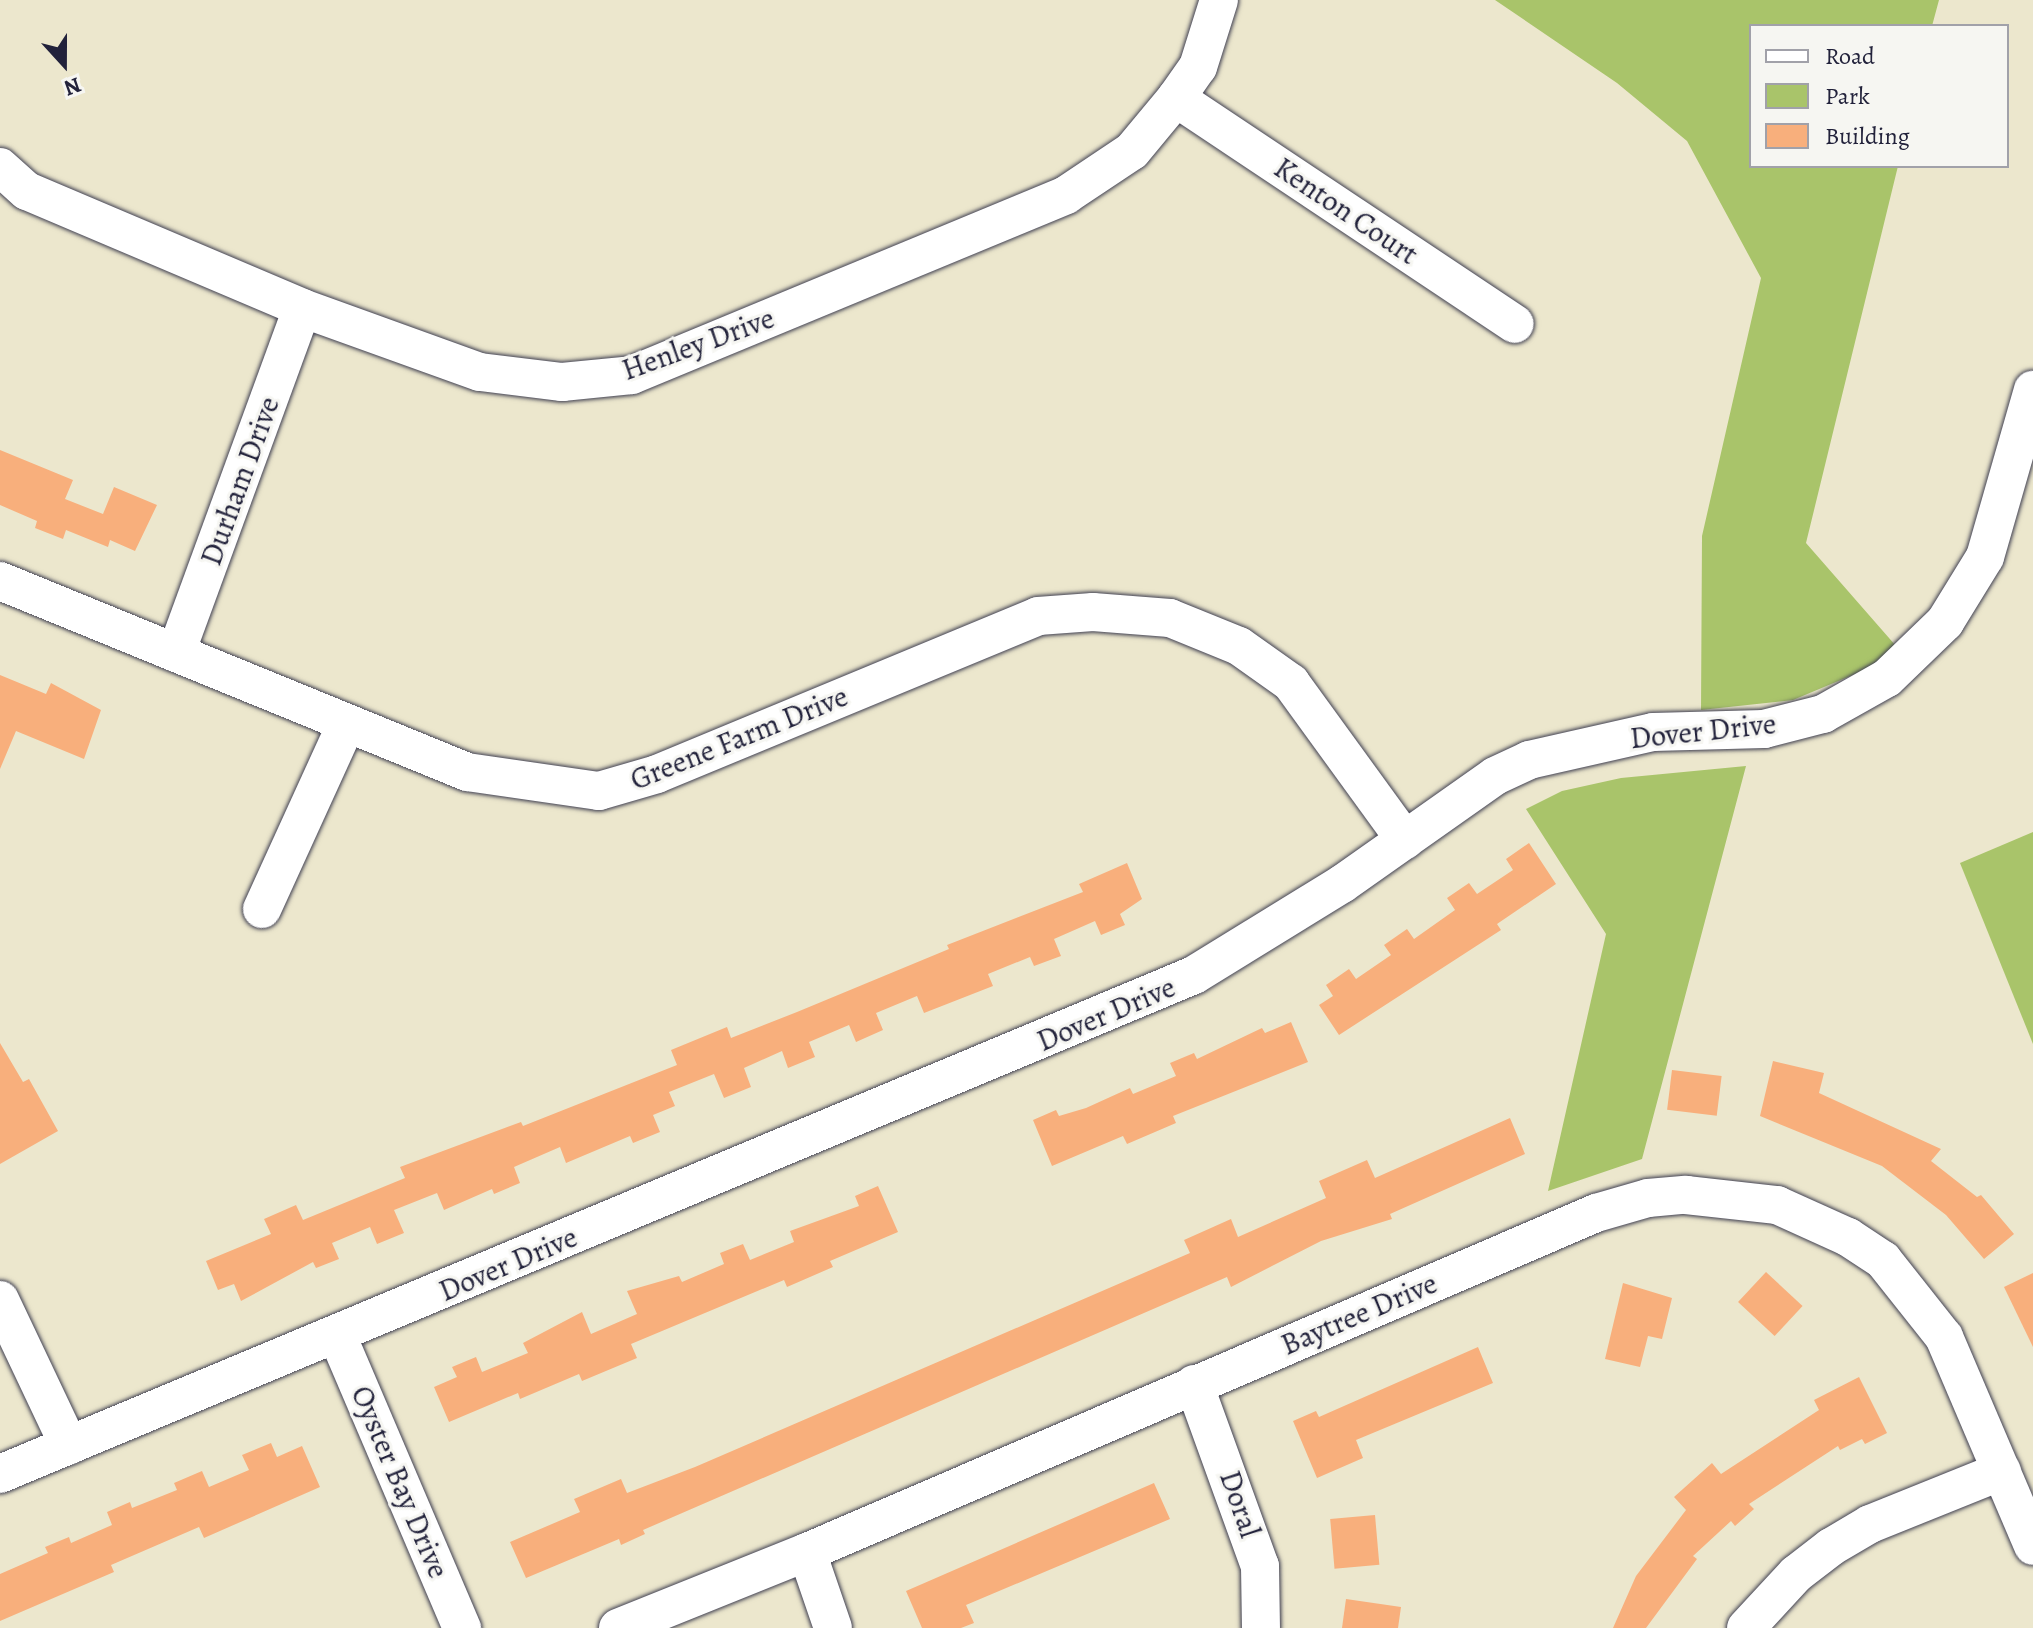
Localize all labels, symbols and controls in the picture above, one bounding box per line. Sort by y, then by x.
north arrow [24,24,104,104]
legend [1749,24,2009,168]
text: Road [1825,40,1875,72]
text: N [60,70,85,103]
text: Park [1825,80,1870,112]
text: Building [1825,120,1910,152]
street label: Kenton Court [1267,150,1425,272]
street label: Henley Drive [617,300,779,388]
street label: Durham Drive [193,392,287,570]
street label: Greene Farm Drive [625,678,853,798]
street label: Dover Drive [1628,705,1778,757]
street label: Dover Drive [1031,969,1181,1059]
street label: Dover Drive [433,1219,583,1309]
street label: Baytree Drive [1276,1265,1442,1363]
street label: Oyster Bay Drive [343,1380,457,1584]
street label: Doral [1212,1466,1268,1542]

